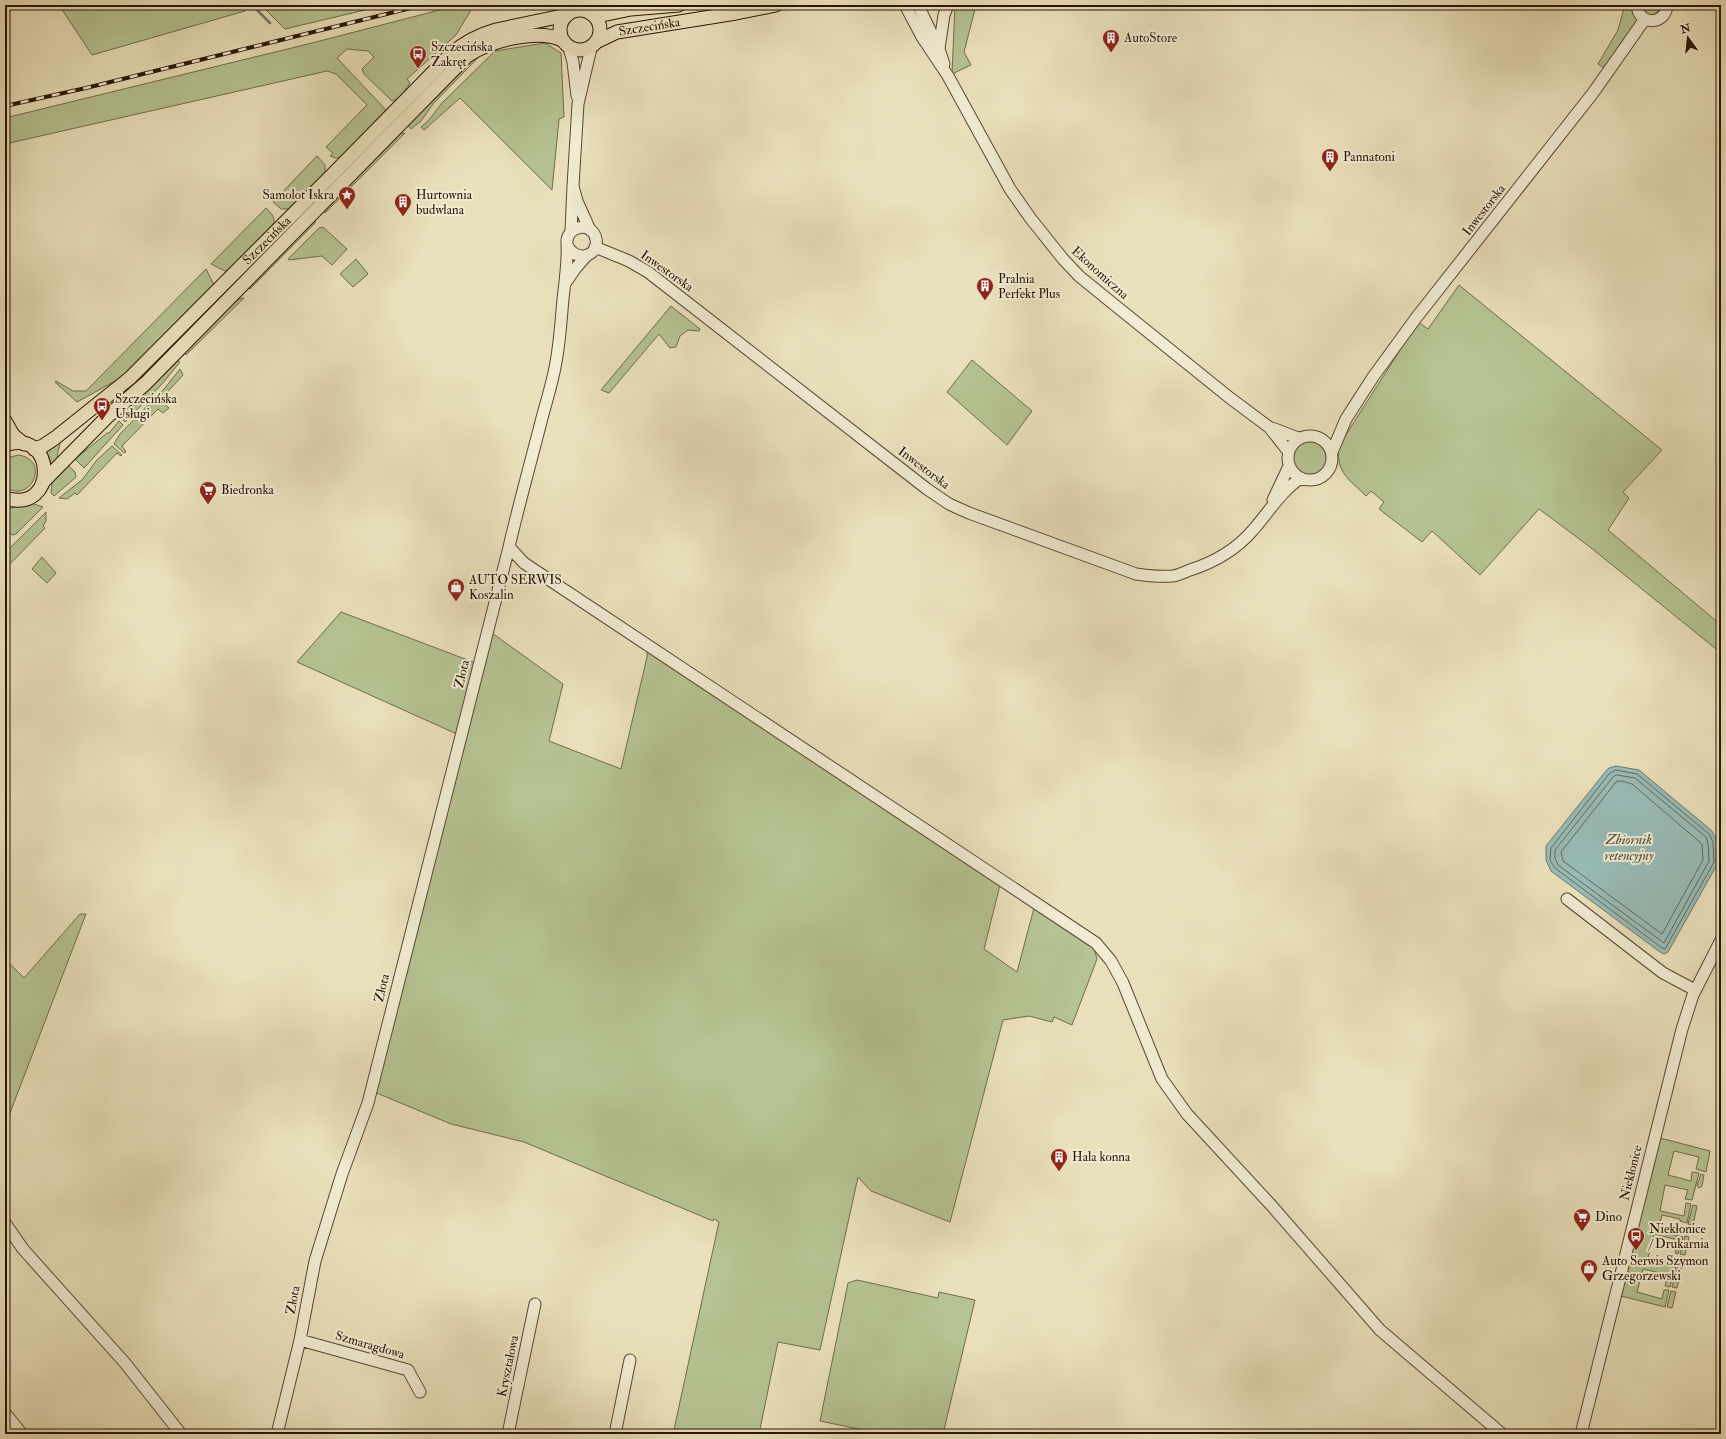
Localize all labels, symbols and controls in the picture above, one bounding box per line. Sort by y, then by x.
street label: Szczecińska [618,14,682,40]
north arrow [1668,18,1708,58]
text: N [1678,21,1693,37]
building icon: AutoStore [1101,28,1121,53]
place label: AutoStore [1123,30,1178,46]
place label: Szczecińska Zakręt [431,39,493,70]
bus stop icon: Szczecińska Zakręt [408,44,428,69]
building icon: Pannatoni [1320,147,1340,172]
place label: Pannatoni [1343,149,1396,165]
street label: Inwestorska [1459,181,1509,239]
place icon: Samolot Iskra [337,185,357,210]
place label: Samolot Iskra [263,187,335,203]
place label: Hurtownia budwlana [416,187,473,218]
building icon: Hurtownia budwlana [393,192,413,217]
street label: Szczecińska [239,212,295,268]
street label: Ekonomiczna [1068,243,1132,303]
street label: Inwestorska [638,247,697,295]
place label: Pralnia Perfekt Plus [998,271,1061,302]
building icon: Pralnia Perfekt Plus [975,276,995,301]
place label: Szczecińska Usługi [115,391,177,422]
bus stop icon: Szczecińska Usługi [92,396,112,421]
street label: Inwestorska [895,443,954,493]
supermarket icon: Biedronka [198,480,218,505]
place label: Biedronka [221,482,275,498]
place label: AUTO SERWIS Koszalin [468,572,562,603]
shop icon: AUTO SERWIS Koszalin [446,577,466,602]
street label: Złota [451,657,473,690]
water label: Zbiornik retencyjny [1604,831,1654,864]
street label: Złota [371,971,393,1004]
street label: Niekłonice [1616,1143,1646,1203]
building icon: Hala konna [1049,1147,1069,1172]
place label: Hala konna [1072,1149,1131,1165]
supermarket icon: Dino [1572,1207,1592,1232]
place label: Dino [1595,1209,1622,1225]
place label: Niekłonice / Drukarnia [1648,1221,1710,1252]
bus stop icon: Niekłonice / Drukarnia [1626,1226,1646,1251]
place label: Auto Serwis Szymon Grzegorzewski [1601,1253,1709,1284]
shop icon: Auto Serwis Szymon Grzegorzewski [1579,1258,1599,1283]
street label: Złota [282,1284,304,1316]
street label: Szmaragdowa [333,1327,407,1363]
street label: Kryształowa [494,1333,523,1399]

